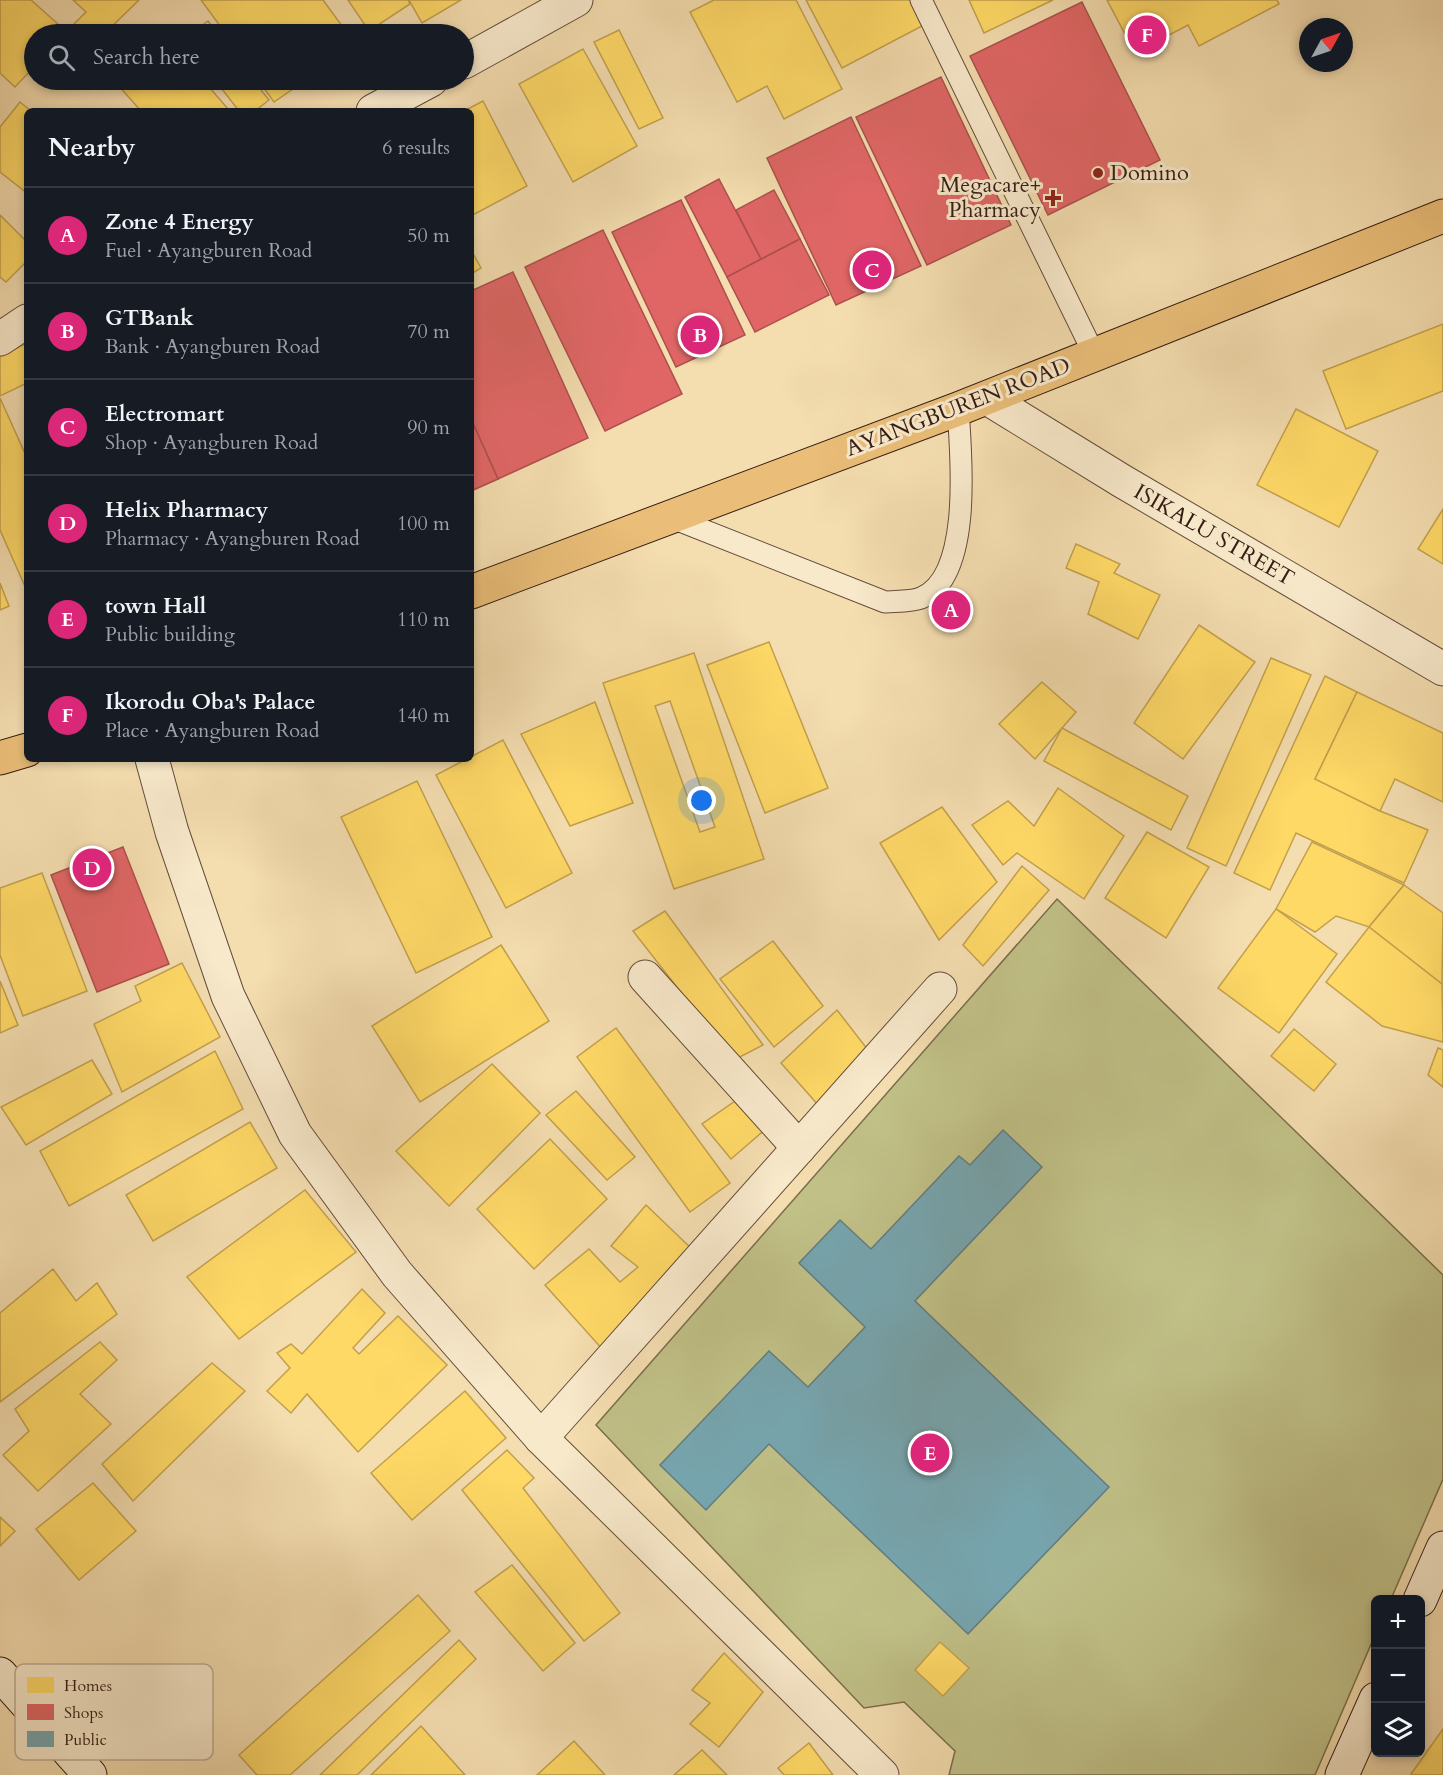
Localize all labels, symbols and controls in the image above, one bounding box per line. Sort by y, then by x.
pin: F [1128,12,1166,57]
north arrow [1299,18,1353,72]
search box [24,24,474,90]
icon: search [45,41,78,74]
text: Search here [93,42,200,72]
text: Nearby [48,130,136,165]
text: 6 results [382,134,450,161]
place label: Domino [1110,158,1189,188]
marker: Domino [1091,166,1105,180]
place label: Megacare+ Pharmacy [940,170,1041,225]
marker: Megacare+ Pharmacy [1046,191,1060,205]
text: Zone 4 Energy [105,207,254,237]
text: A [60,222,75,249]
text: 50 m [407,222,450,249]
text: Fuel · Ayangburen Road [105,237,312,264]
pin: C [852,248,892,292]
text: GTBank [105,303,194,333]
pin: B [680,312,720,358]
text: B [60,318,75,345]
text: 70 m [407,318,450,345]
text: Bank · Ayangburen Road [105,333,320,360]
street label: AYANGBUREN ROAD [841,350,1075,464]
text: Electromart [105,399,224,429]
text: C [60,414,75,441]
text: 90 m [407,414,450,441]
text: Shop · Ayangburen Road [105,429,318,456]
street label: ISIKALU STREET [1128,477,1300,593]
text: Helix Pharmacy [105,495,268,525]
text: D [59,510,76,537]
text: 100 m [397,510,450,537]
text: Pharmacy · Ayangburen Road [105,525,360,552]
pin: A [932,588,970,632]
text: town Hall [105,591,206,621]
text: E [61,606,74,633]
text: 110 m [397,606,450,633]
text: Public building [105,621,235,648]
text: Ikorodu Oba's Palace [105,687,315,717]
text: F [62,702,73,729]
text: 140 m [397,702,450,729]
text: Place · Ayangburen Road [105,717,319,744]
your location [687,786,716,815]
pin: D [72,846,112,890]
pin: E [910,1430,950,1476]
map controls [1371,1595,1425,1757]
button: + [1371,1595,1425,1649]
button: − [1371,1649,1425,1703]
legend [15,1664,213,1760]
text: Homes [64,1675,112,1697]
text: Shops [64,1702,103,1724]
button: layers [1371,1703,1425,1757]
text: Public [64,1729,107,1751]

